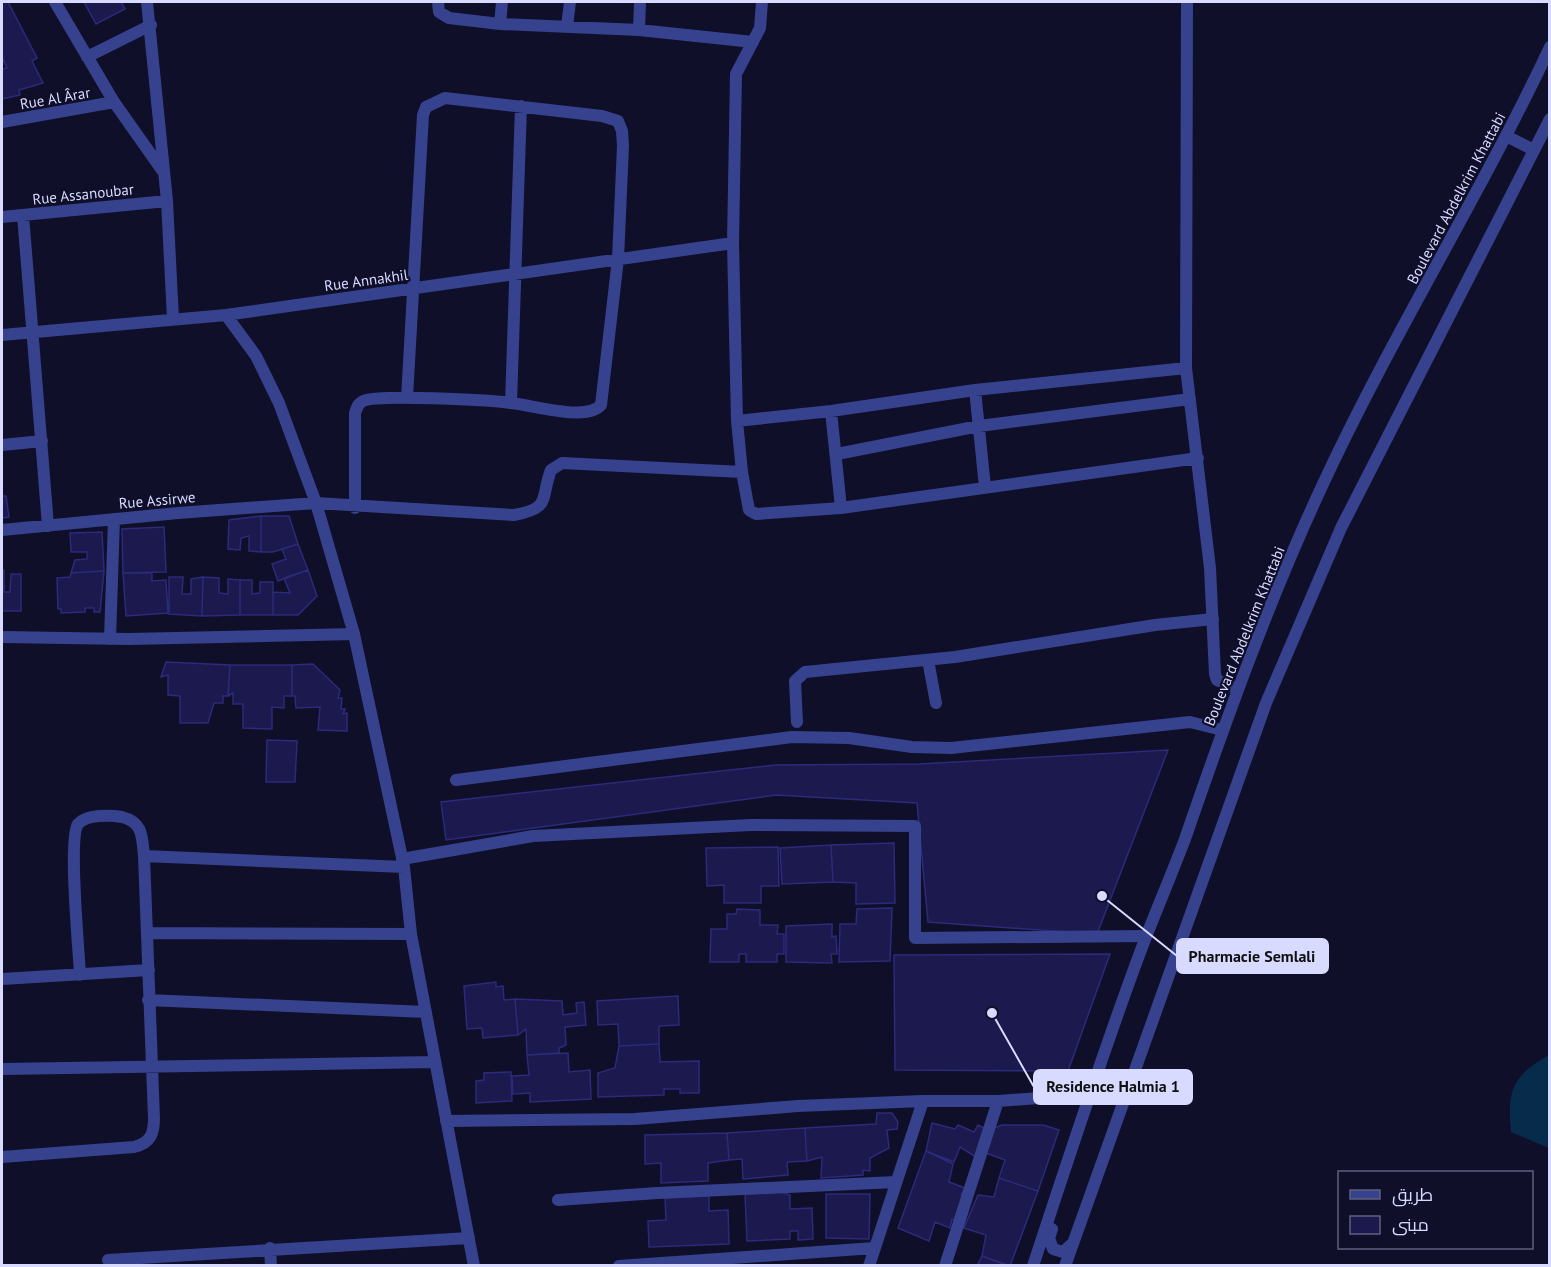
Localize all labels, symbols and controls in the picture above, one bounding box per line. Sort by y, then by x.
street label: Rue Al Ârar [18,82,92,114]
street label: Boulevard Abdelkrim Khattabi [1403,109,1509,287]
street label: Rue Assanoubar [31,179,135,209]
street label: Rue Annakhil [323,265,410,295]
street label: Rue Assirwe [118,487,196,513]
street label: Boulevard Abdelkrim Khattabi [1199,543,1289,729]
callout: Pharmacie Semlali [1177,939,1328,973]
text: Pharmacie Semlali [1189,946,1315,966]
callout: Residence Halmia 1 [1034,1070,1192,1104]
text: Residence Halmia 1 [1046,1076,1180,1096]
legend [1338,1171,1533,1249]
text: طريق [1392,1183,1433,1207]
text: مبنى [1392,1213,1429,1236]

